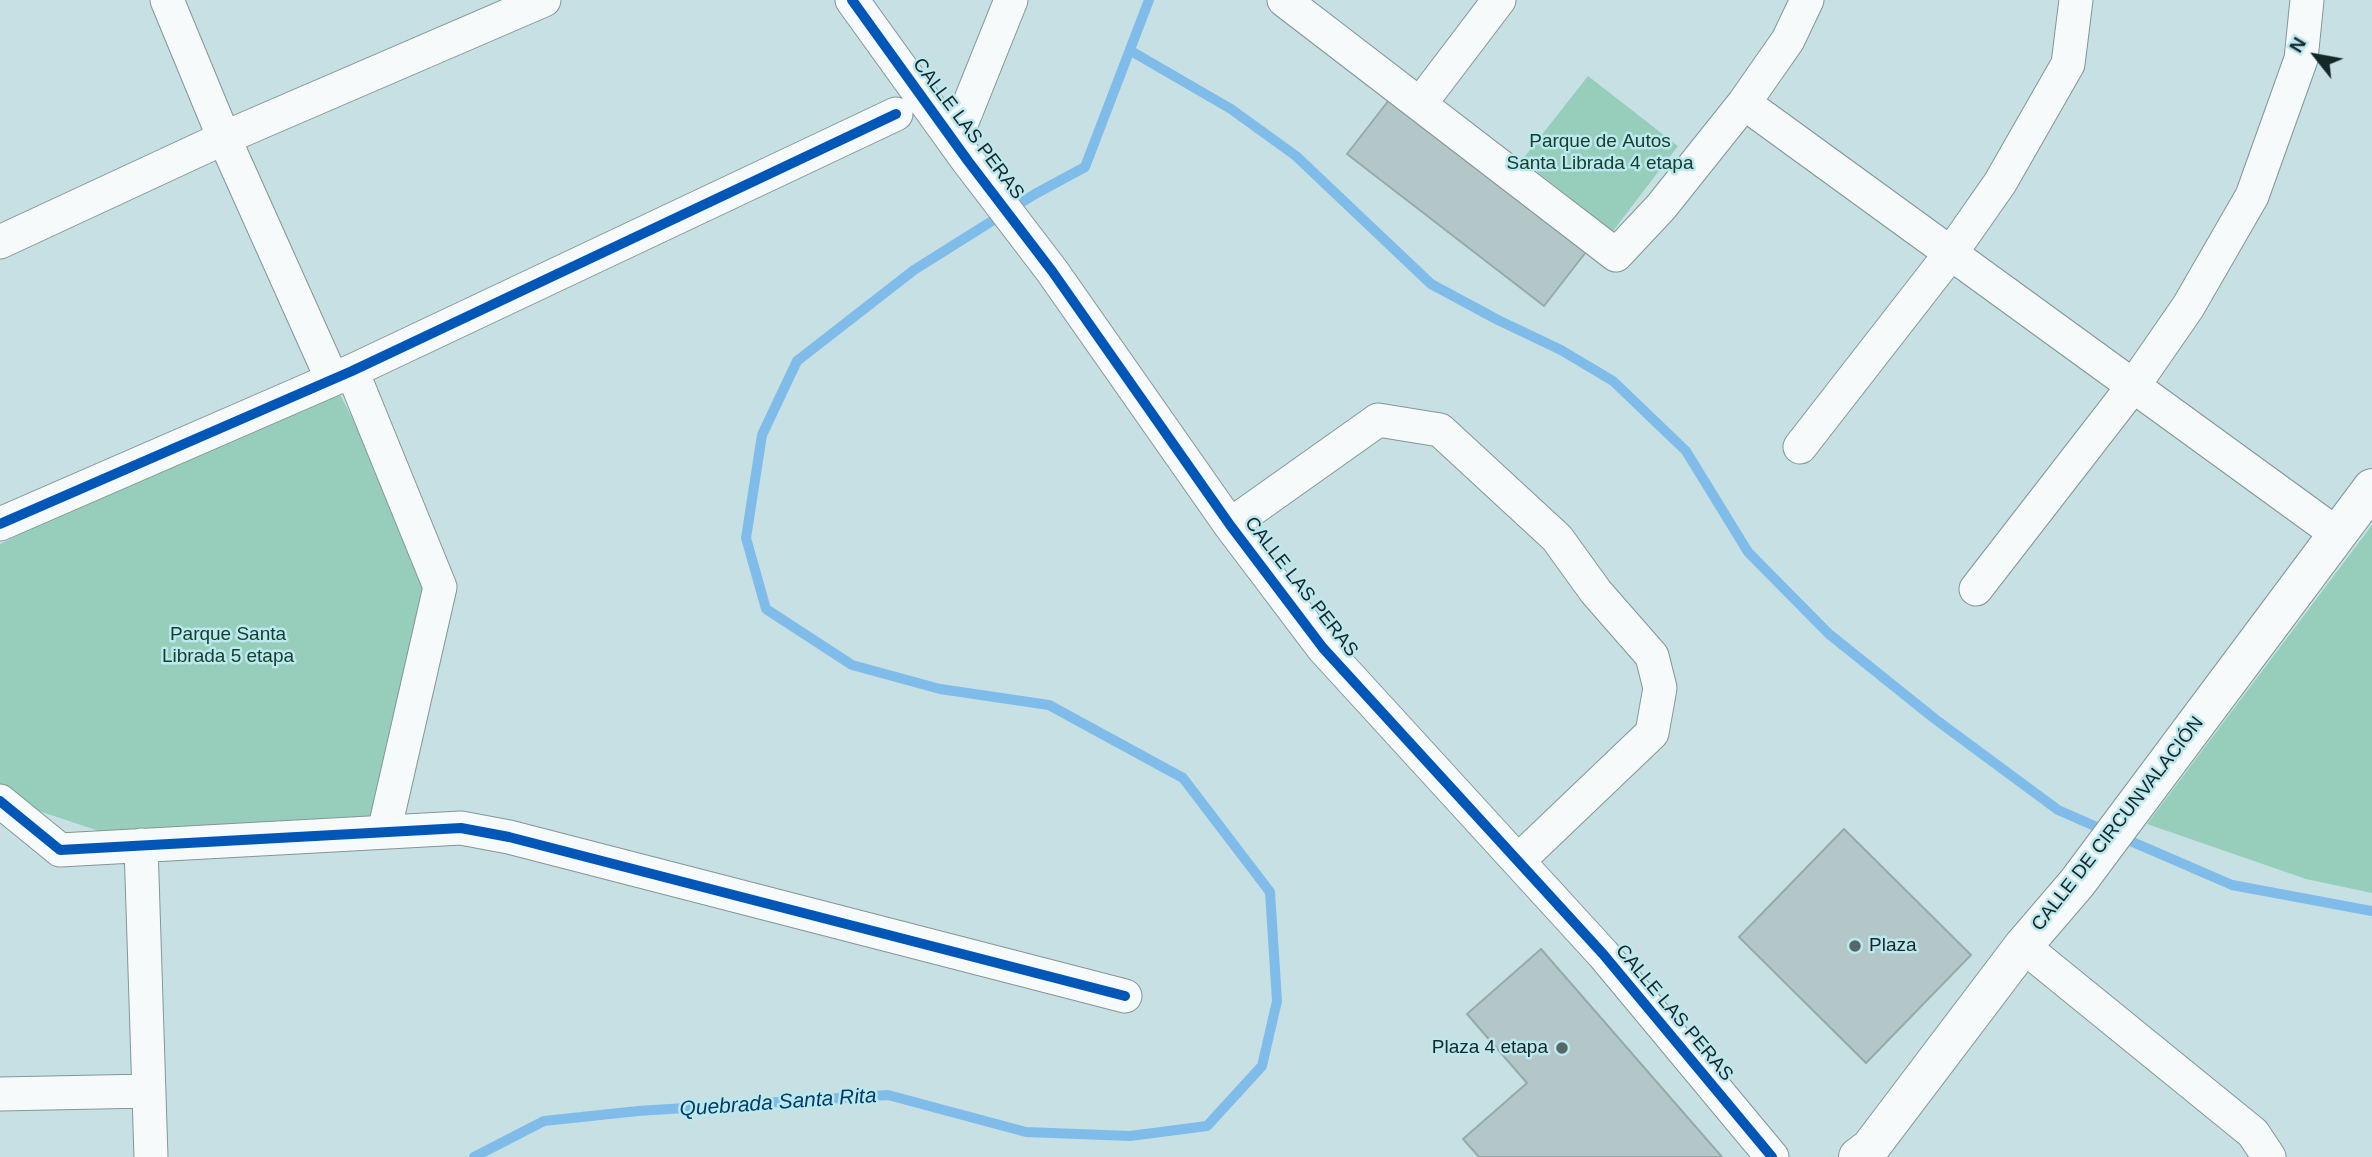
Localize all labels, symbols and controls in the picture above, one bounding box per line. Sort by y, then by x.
north arrow [2281,21,2351,91]
text: N [2285,34,2310,56]
street label: CALLE LAS PERAS [907,54,1029,204]
park label: Parque de Autos Santa Librada 4 etapa [1507,131,1693,175]
street label: CALLE LAS PERAS [1239,513,1363,661]
park label: Parque Santa Librada 5 etapa [162,624,294,668]
street label: CALLE DE CIRCUNVALACIÓN [2027,712,2209,936]
place label: Plaza [1869,935,1917,957]
marker: Plaza [1847,938,1863,954]
street label: CALLE LAS PERAS [1610,940,1738,1086]
place label: Plaza 4 etapa [1432,1037,1548,1059]
marker: Plaza 4 etapa [1554,1040,1570,1056]
water label: Quebrada Santa Rita [679,1084,877,1122]

